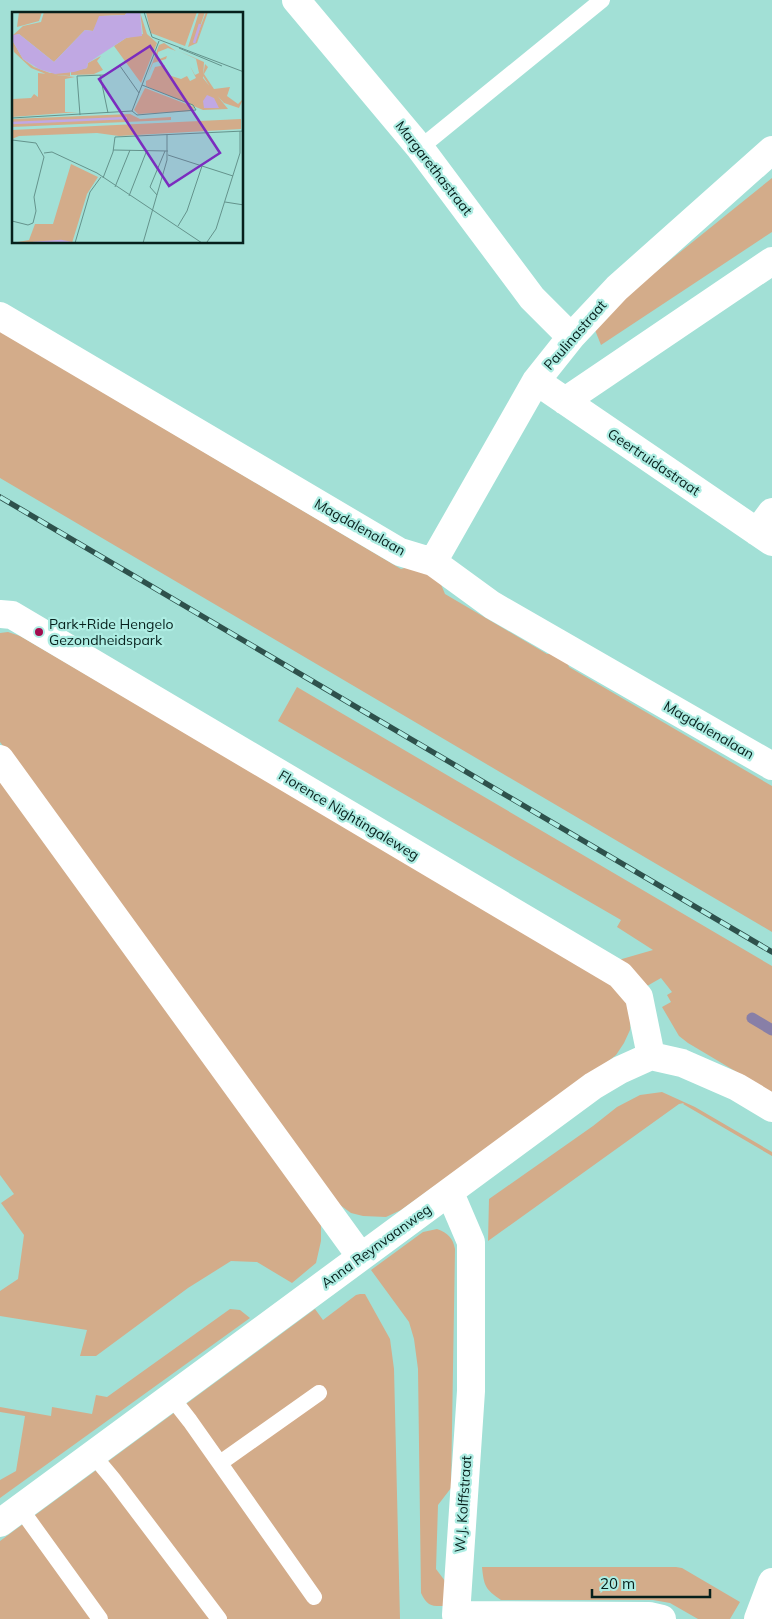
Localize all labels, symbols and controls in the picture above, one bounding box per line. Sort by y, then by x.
inset map [12,12,244,244]
street label: Margarethastraat [392,117,477,219]
street label: Paulinastraat [540,296,610,374]
street label: Geertruidastraat [604,424,704,500]
street label: Magdalenalaan [311,495,409,559]
place label: Park+Ride Hengelo Gezondheidspark [49,615,174,649]
marker: Park+Ride Hengelo Gezondheidspark [33,626,45,638]
street label: Magdalenalaan [661,697,757,763]
street label: Florence Nightingaleweg [275,766,423,864]
street label: Anna Reynvaanweg [317,1200,435,1292]
street label: W.J. Kolffstraat [451,1455,475,1553]
scale bar [592,1566,710,1598]
text: 20 m [600,1574,635,1593]

